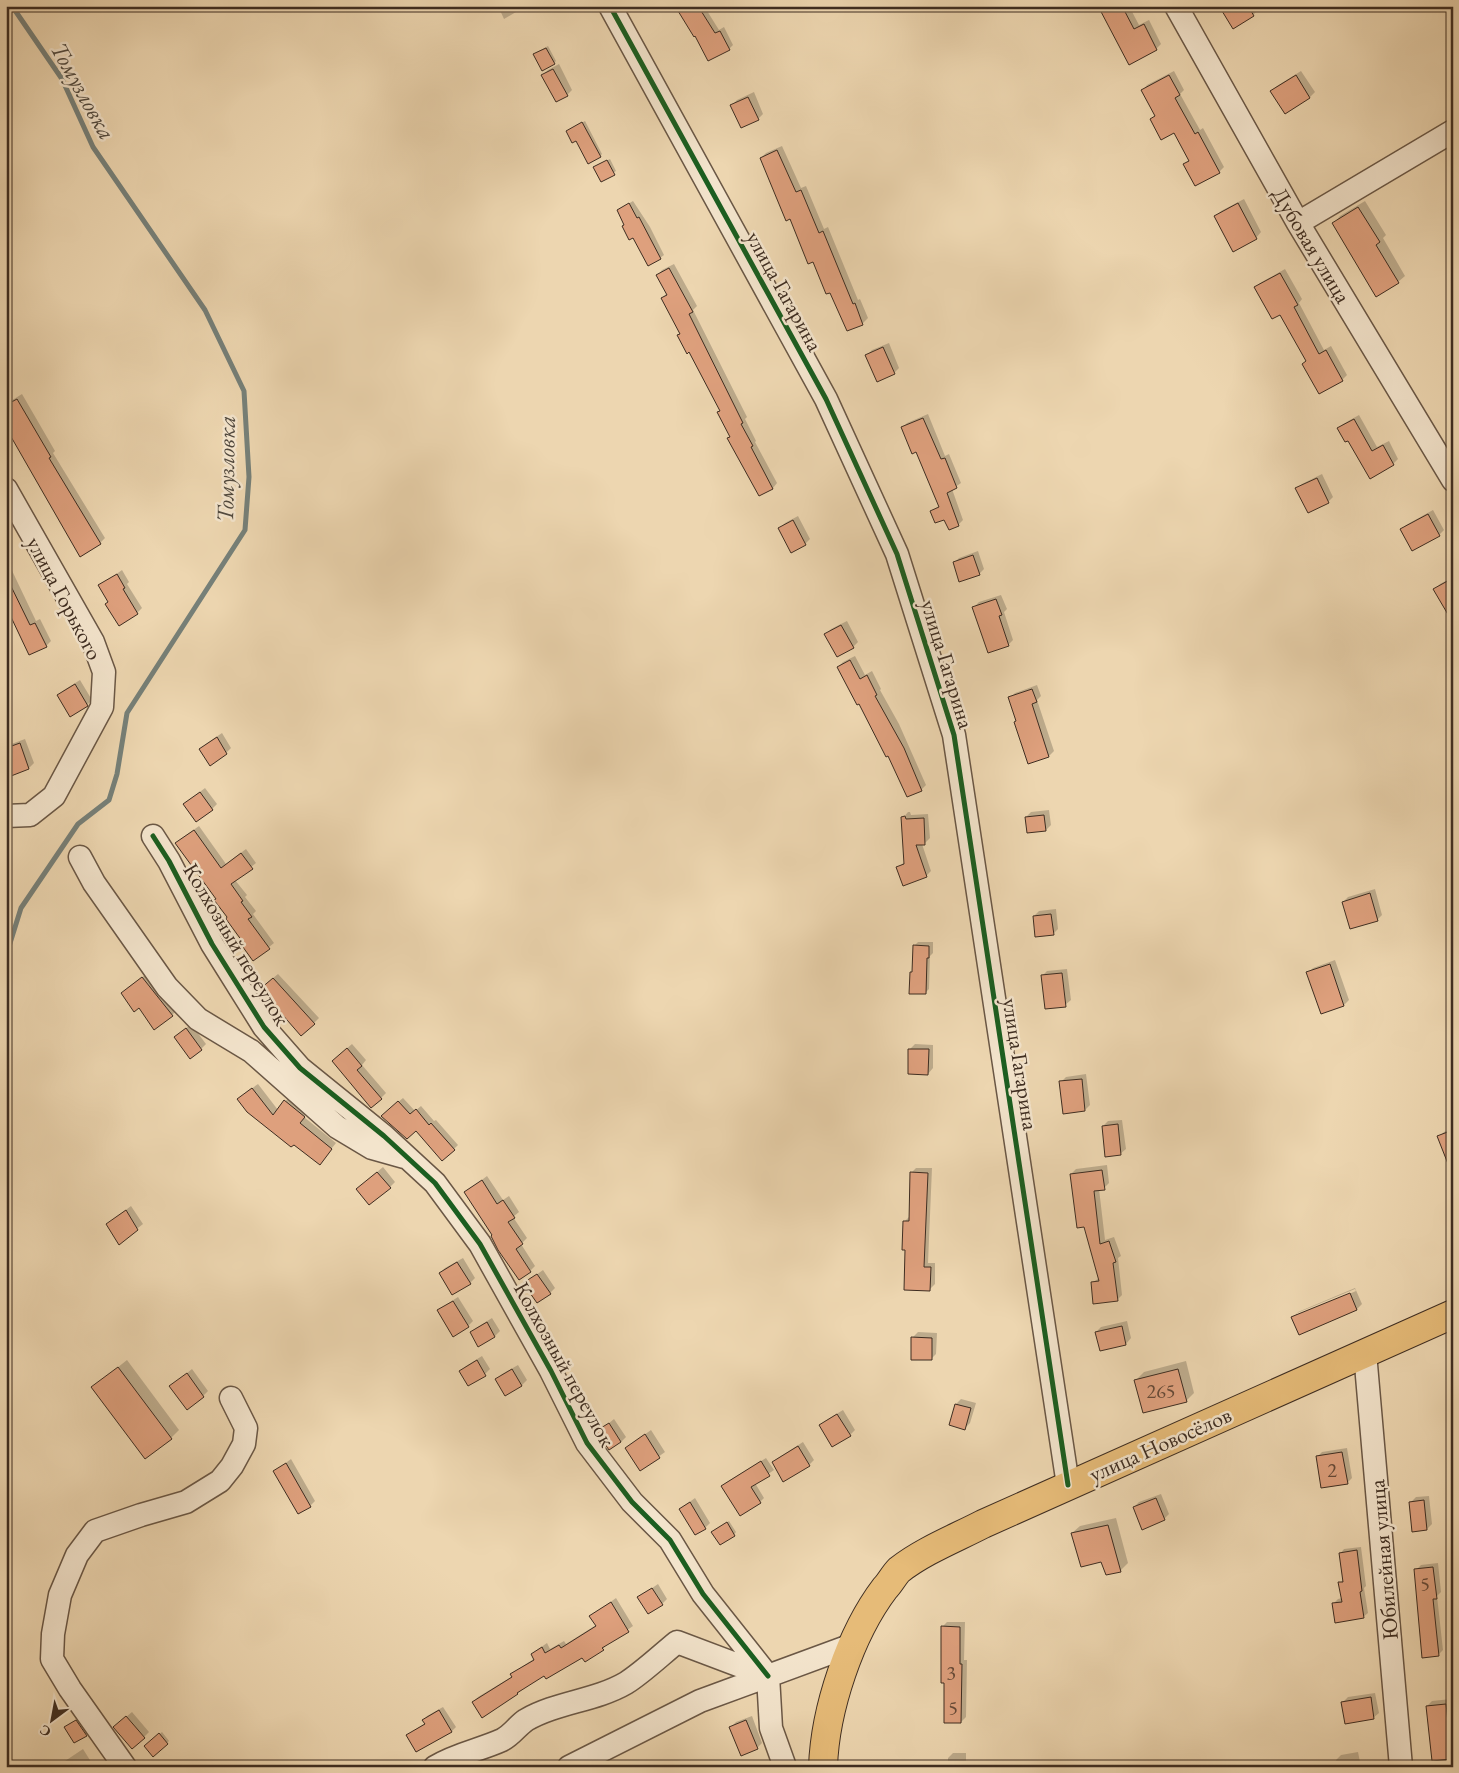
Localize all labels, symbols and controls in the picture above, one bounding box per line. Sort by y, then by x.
water label: Томузловка [44,36,123,145]
street label: Дубовая улица [1266,182,1358,309]
street label: улица Гагарина [740,226,830,357]
water label: Томузловка [209,415,242,523]
street label: улица Горького [20,532,109,665]
street label: улица Гагарина [914,596,981,732]
street label: Колхозный переулок [177,858,297,1031]
street label: улица Гагарина [996,996,1045,1132]
street label: Колхозный переулок [507,1277,622,1452]
house number: 265 [1147,1378,1175,1404]
street label: улица Новосёлов [1085,1400,1236,1489]
house number: 2 [1327,1457,1337,1483]
street label: Юбилейная улица [1362,1478,1405,1642]
house number: 5 [1420,1571,1430,1597]
house number: 3 [946,1660,956,1686]
house number: 5 [948,1695,958,1721]
north arrow [28,1696,78,1746]
text: С [36,1721,54,1741]

